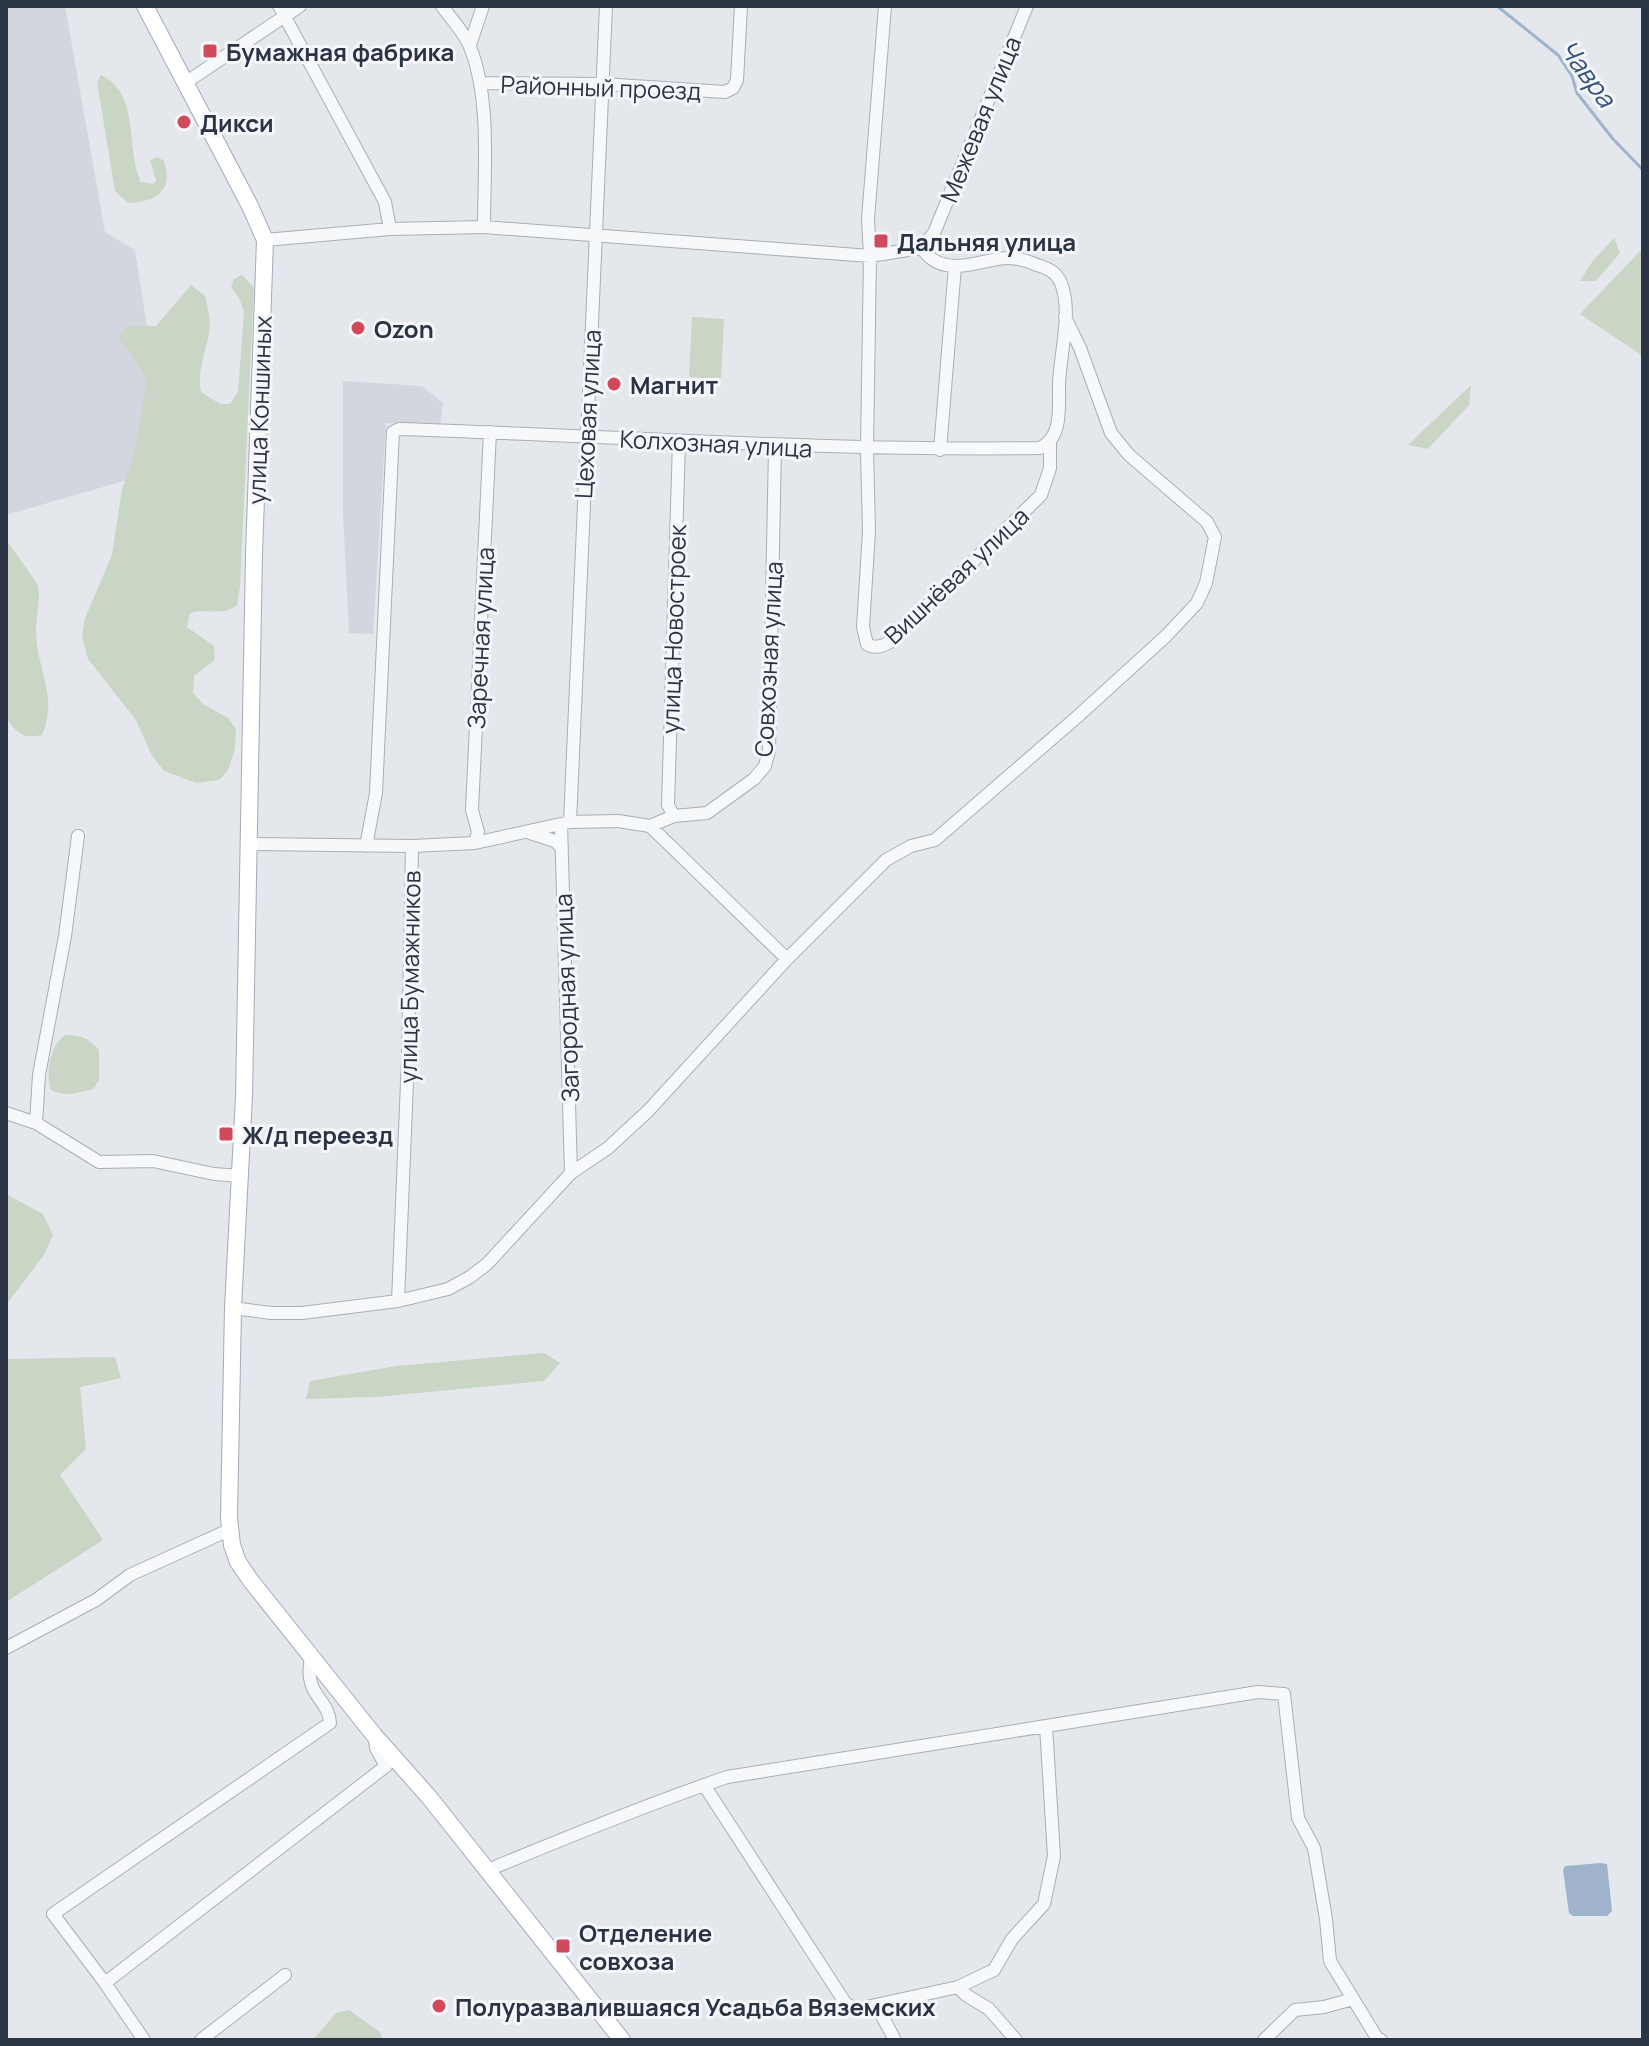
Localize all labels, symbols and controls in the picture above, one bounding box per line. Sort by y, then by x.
street label: Межевая улица [932,31,1028,207]
water label: Чавра [1551,32,1626,115]
place label: Бумажная фабрика [226,35,454,68]
marker: Бумажная фабрика [201,42,219,60]
street label: Районный проезд [500,67,702,107]
place label: Дикси [200,106,274,139]
marker: Дикси [175,113,193,131]
place label: Дальняя улица [897,225,1076,258]
marker: Дальняя улица [872,232,890,250]
place label: Ozon [374,312,434,345]
street label: улица Коншиных [239,315,279,505]
marker: Ozon [349,319,367,337]
street label: Цеховая улица [566,329,608,499]
place label: Магнит [630,368,718,401]
marker: Магнит [605,375,623,393]
street label: Колхозная улица [619,421,813,465]
street label: Вишнёвая улица [876,499,1036,651]
street label: улица Новостроек [653,523,693,734]
street label: Заречная улица [459,546,501,730]
street label: Совхозная улица [746,560,790,758]
street label: улица Бумажников [391,870,427,1084]
street label: Загородная улица [546,893,586,1103]
place label: Ж/д переезд [242,1118,393,1151]
marker: Ж/д переезд [217,1125,235,1143]
place label: Отделение совхоза [579,1916,712,1977]
marker: Отделение совхоза [554,1937,572,1955]
place label: Полуразвалившаяся Усадьба Вяземских [455,1990,936,2023]
marker: Полуразвалившаяся Усадьба Вяземских [430,1997,448,2015]

